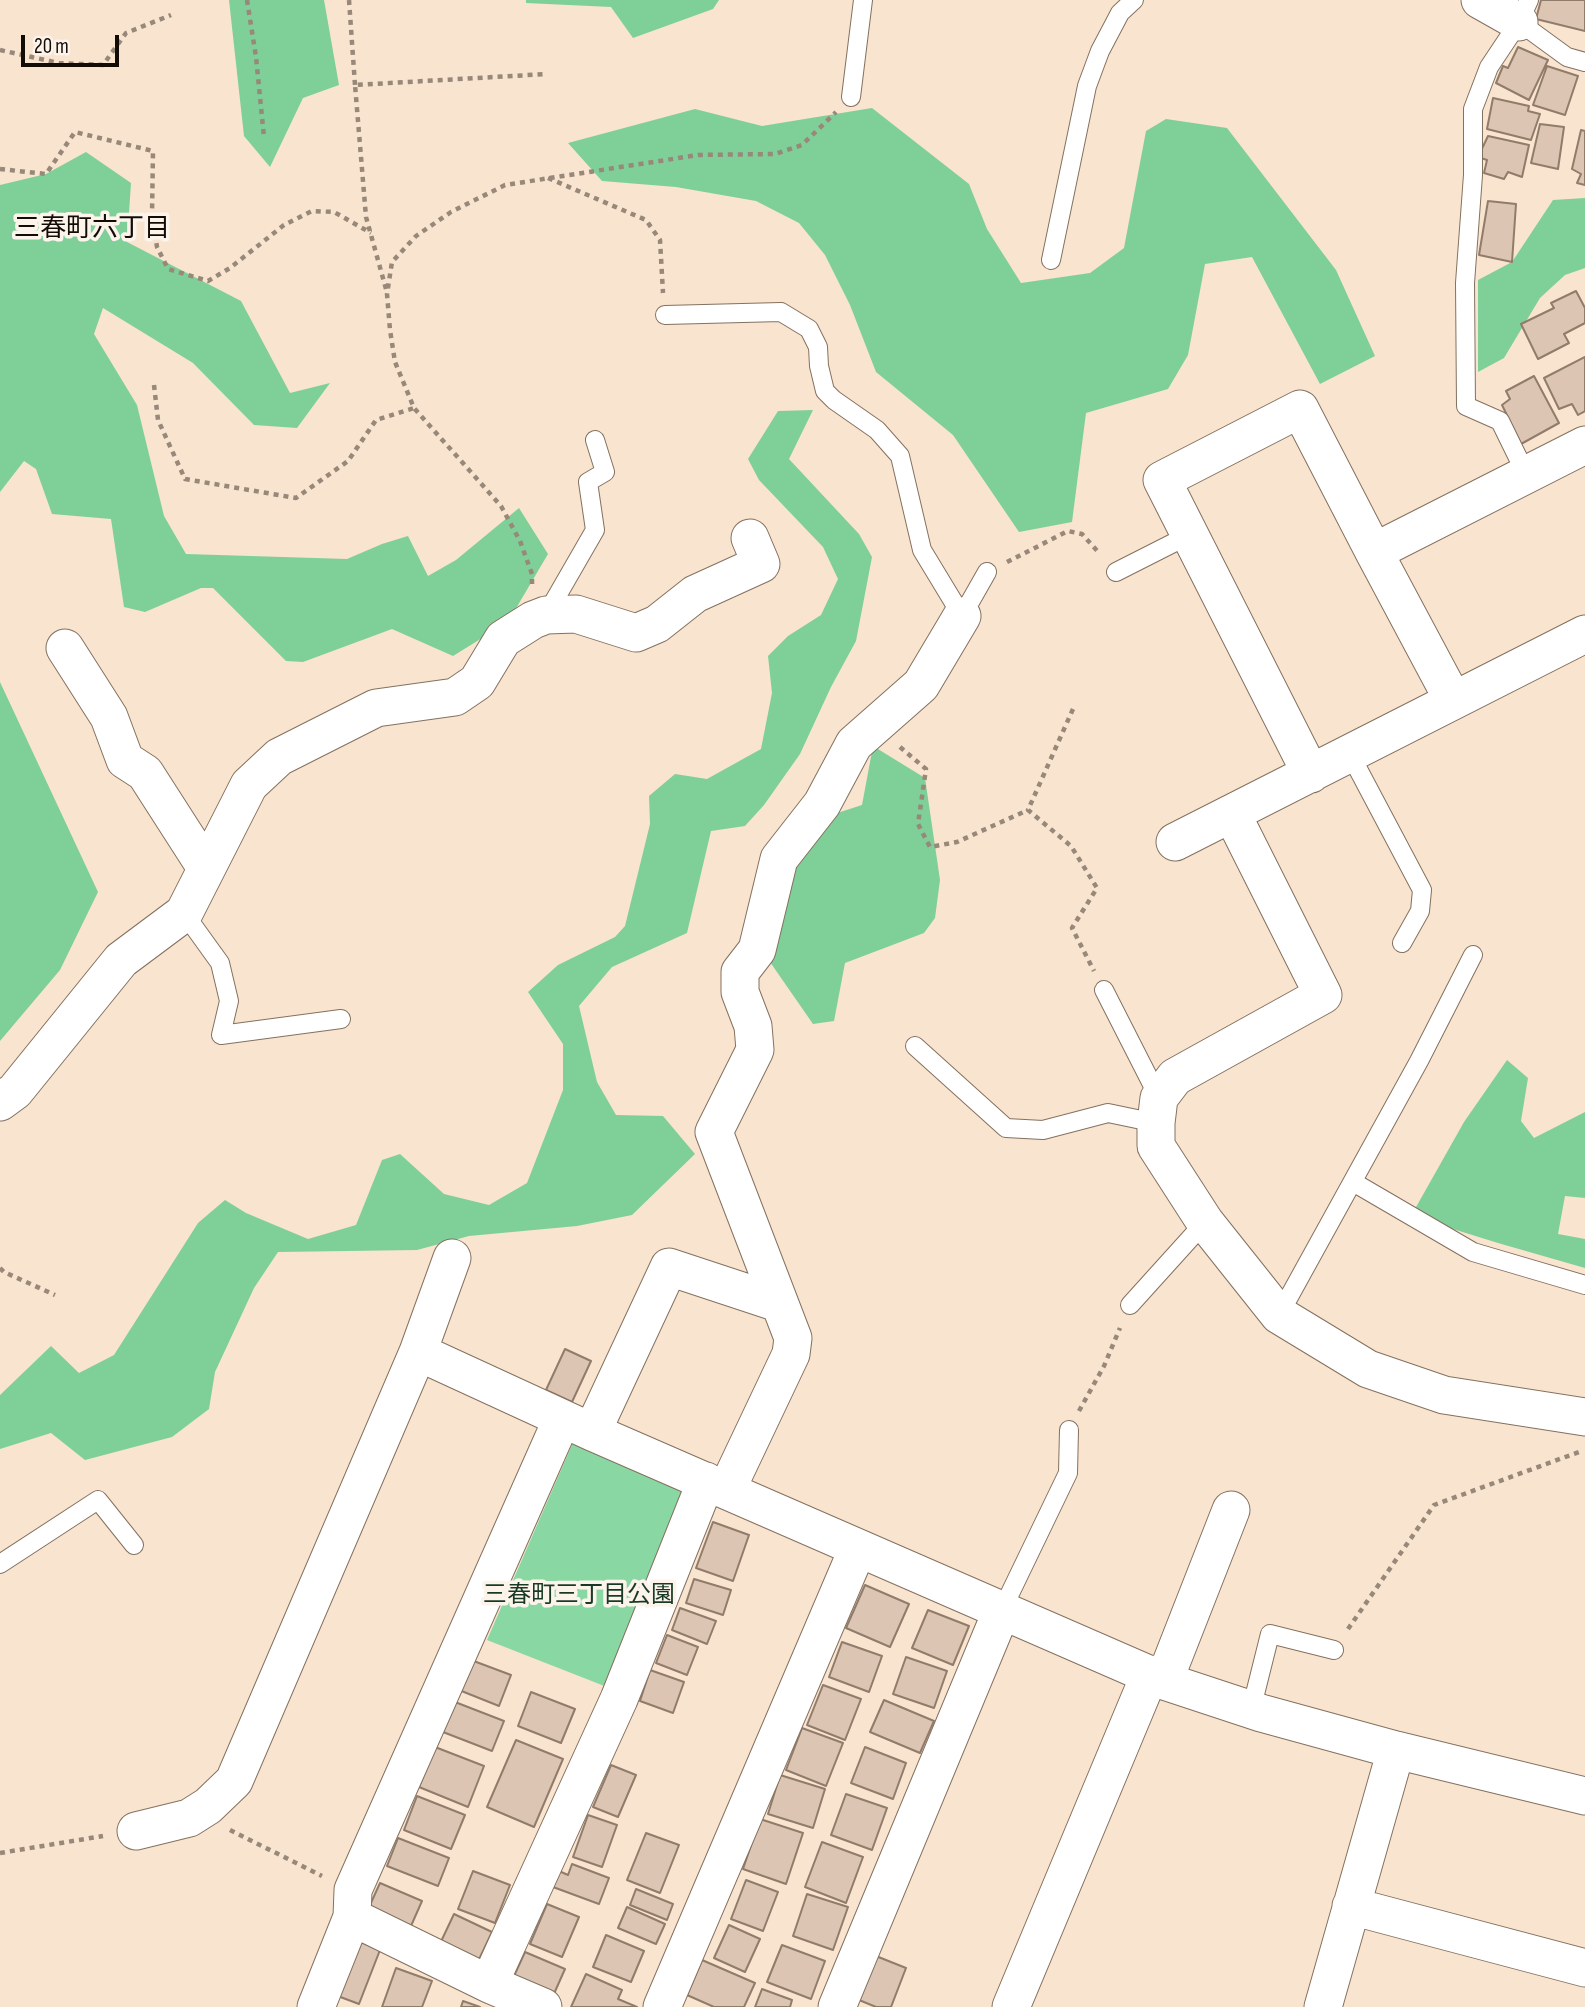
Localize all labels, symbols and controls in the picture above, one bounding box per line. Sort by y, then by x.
scale bar [24,21,122,65]
text: 20 m [34,34,69,59]
district label: 三春町六丁目 [14,213,170,245]
park label: 三春町三丁目公園 [483,1582,675,1610]

